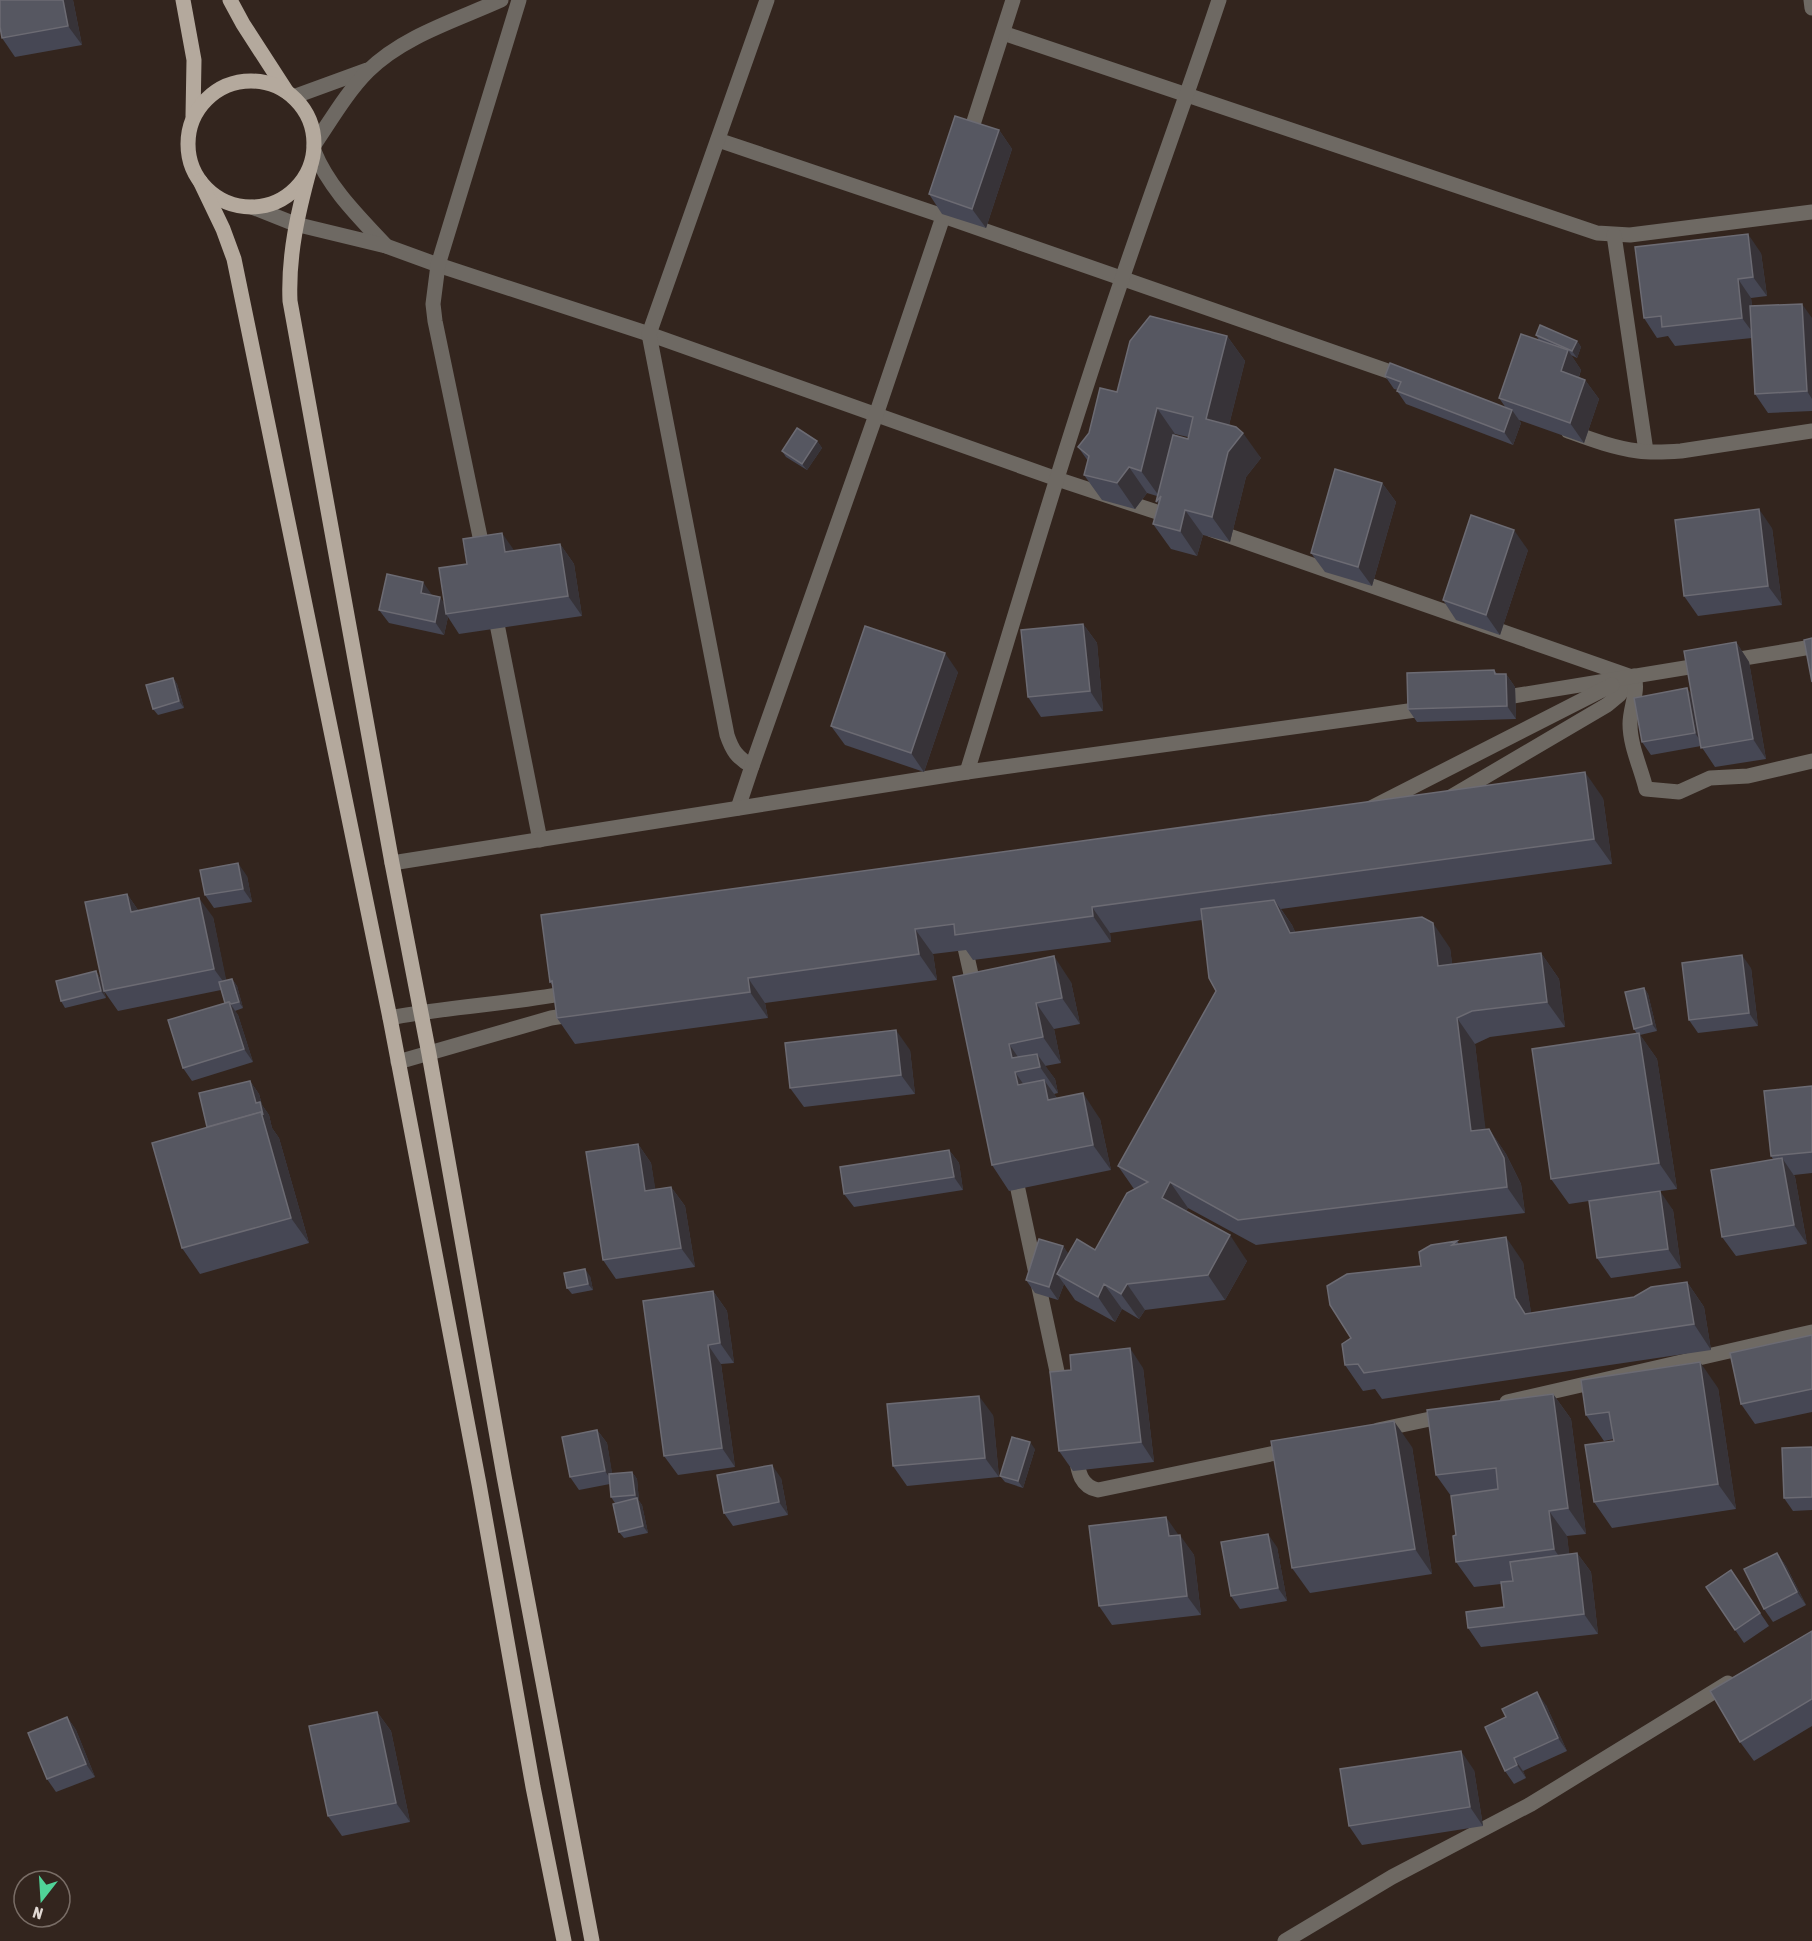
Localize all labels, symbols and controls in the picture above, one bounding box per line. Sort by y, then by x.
north arrow [12,1869,72,1929]
text: N [30,1903,45,1923]

